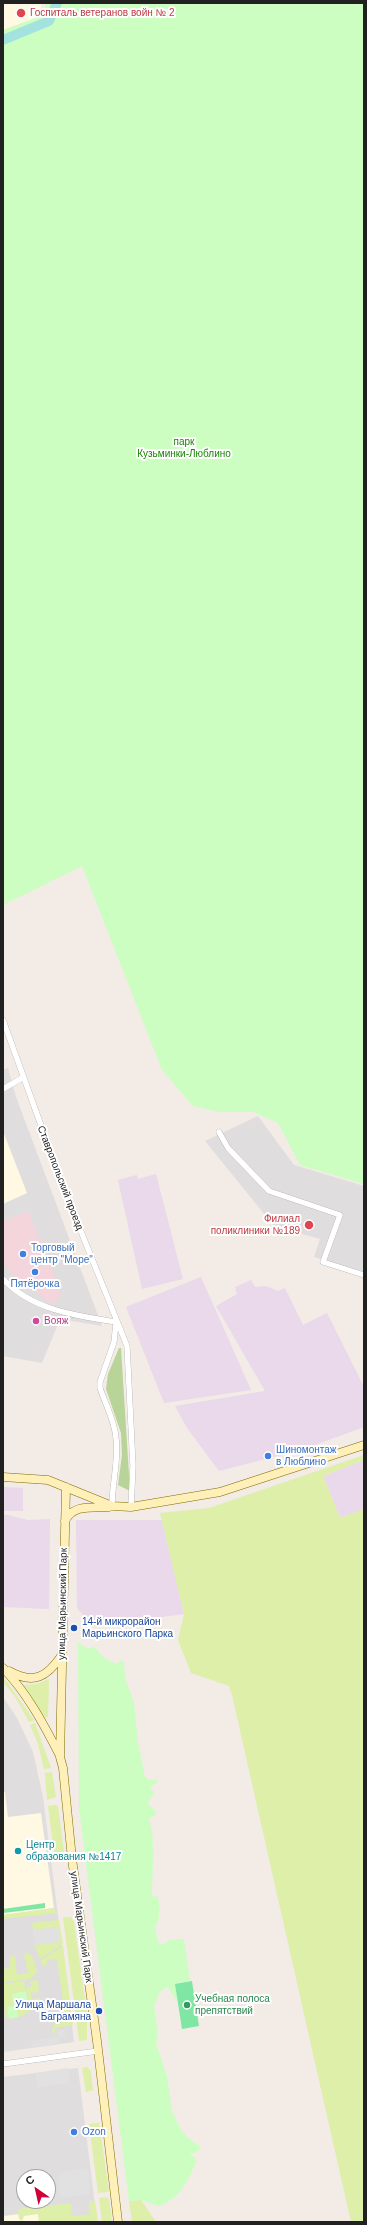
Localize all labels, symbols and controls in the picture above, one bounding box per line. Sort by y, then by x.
marker: Госпиталь ветеранов войн № 2 [15,7,27,19]
place label: Госпиталь ветеранов войн № 2 [30,7,175,19]
park label: парк Кузьминки-Люблино [137,436,231,460]
street label: Ставропольский проезд [35,1124,85,1232]
place label: Филиал поликлиники №189 [211,1213,300,1236]
marker: Филиал поликлиники №189 [303,1219,315,1231]
place label: Торговый центр "Море" [31,1242,93,1266]
marker: Торговый центр "Море" [18,1249,28,1259]
marker: Пятёрочка [30,1267,40,1277]
place label: Пятёрочка [10,1278,60,1290]
place label: Вояж [44,1315,68,1327]
marker: Вояж [31,1316,41,1326]
place label: Шиномонтаж в Люблино [276,1444,337,1468]
marker: Шиномонтаж в Люблино [263,1451,273,1461]
street label: улица Марьинский Парк [56,1548,70,1660]
place label: 14-й микрорайон Марьинского Парка [82,1616,173,1640]
marker: 14-й микрорайон Марьинского Парка [69,1623,79,1633]
place label: Центр образования №1417 [26,1839,121,1862]
marker: Центр образования №1417 [13,1846,23,1856]
street label: улица Марьинский Парк [67,1871,95,1983]
place label: Учебная полоса препятствий [195,1993,270,2016]
place label: Улица Маршала Баграмяна [15,1999,91,2022]
marker: Учебная полоса препятствий [182,2000,192,2010]
marker: Улица Маршала Баграмяна [94,2006,104,2016]
place label: Ozon [82,2126,106,2138]
marker: Ozon [69,2127,79,2137]
north arrow [16,2169,56,2209]
text: С [23,2173,36,2187]

